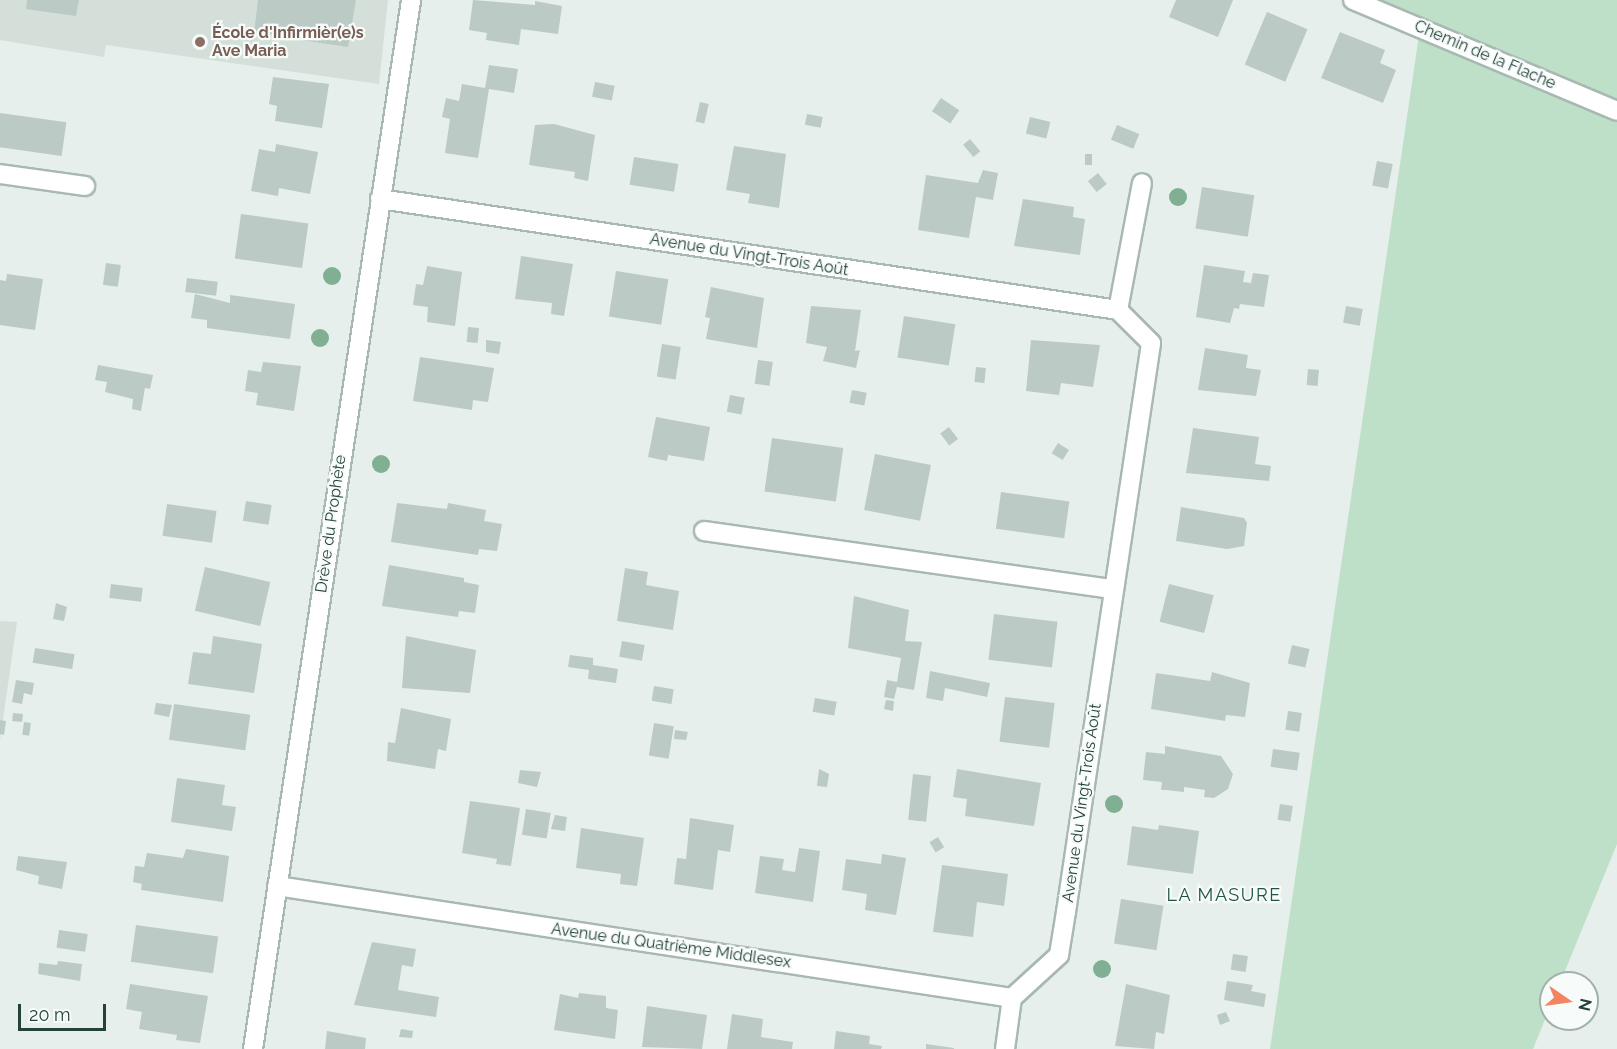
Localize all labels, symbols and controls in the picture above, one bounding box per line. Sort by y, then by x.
street label: Chemin de la Flache [1411,16,1559,94]
place label: École d'Infirmièr(e)s Ave Maria [212,23,364,61]
marker: École d'Infirmièr(e)s Ave Maria [193,35,207,49]
street label: Avenue du Vingt-Trois Août [648,230,850,280]
street label: Drève du Prophète [312,454,350,594]
street label: Avenue du Vingt-Trois Août [1058,702,1106,904]
district label: LA MASURE [1166,884,1282,906]
street label: Avenue du Quatrième Middlesex [550,920,792,972]
north arrow [1539,971,1599,1031]
scale bar [21,992,110,1030]
text: N [1574,997,1596,1013]
text: 20 m [29,1004,71,1025]

